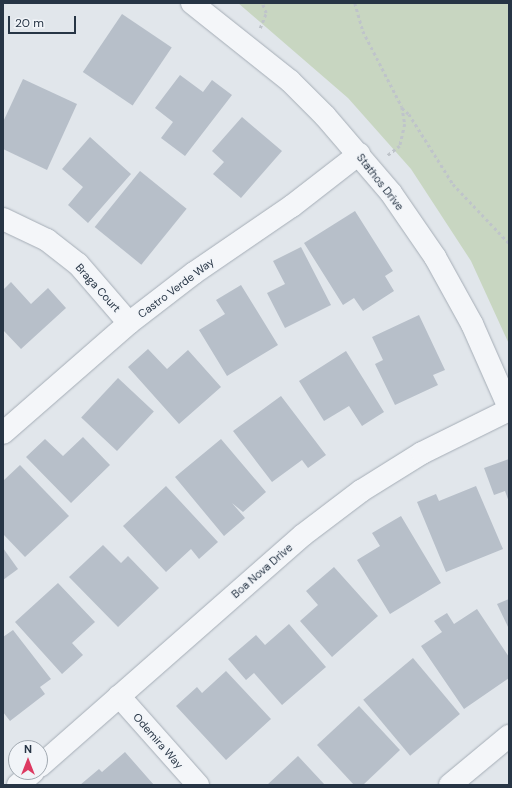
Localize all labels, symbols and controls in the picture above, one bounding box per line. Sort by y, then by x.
scale bar [10,8,78,34]
text: 20 m [15,15,44,31]
street label: Stathos Drive [354,151,406,213]
street label: Castro Verde Way [135,255,217,321]
street label: Braga Court [73,261,123,315]
street label: Boa Nova Drive [229,541,295,601]
street label: Odemira Way [130,711,186,771]
north arrow [8,740,48,780]
text: N [24,742,32,756]

